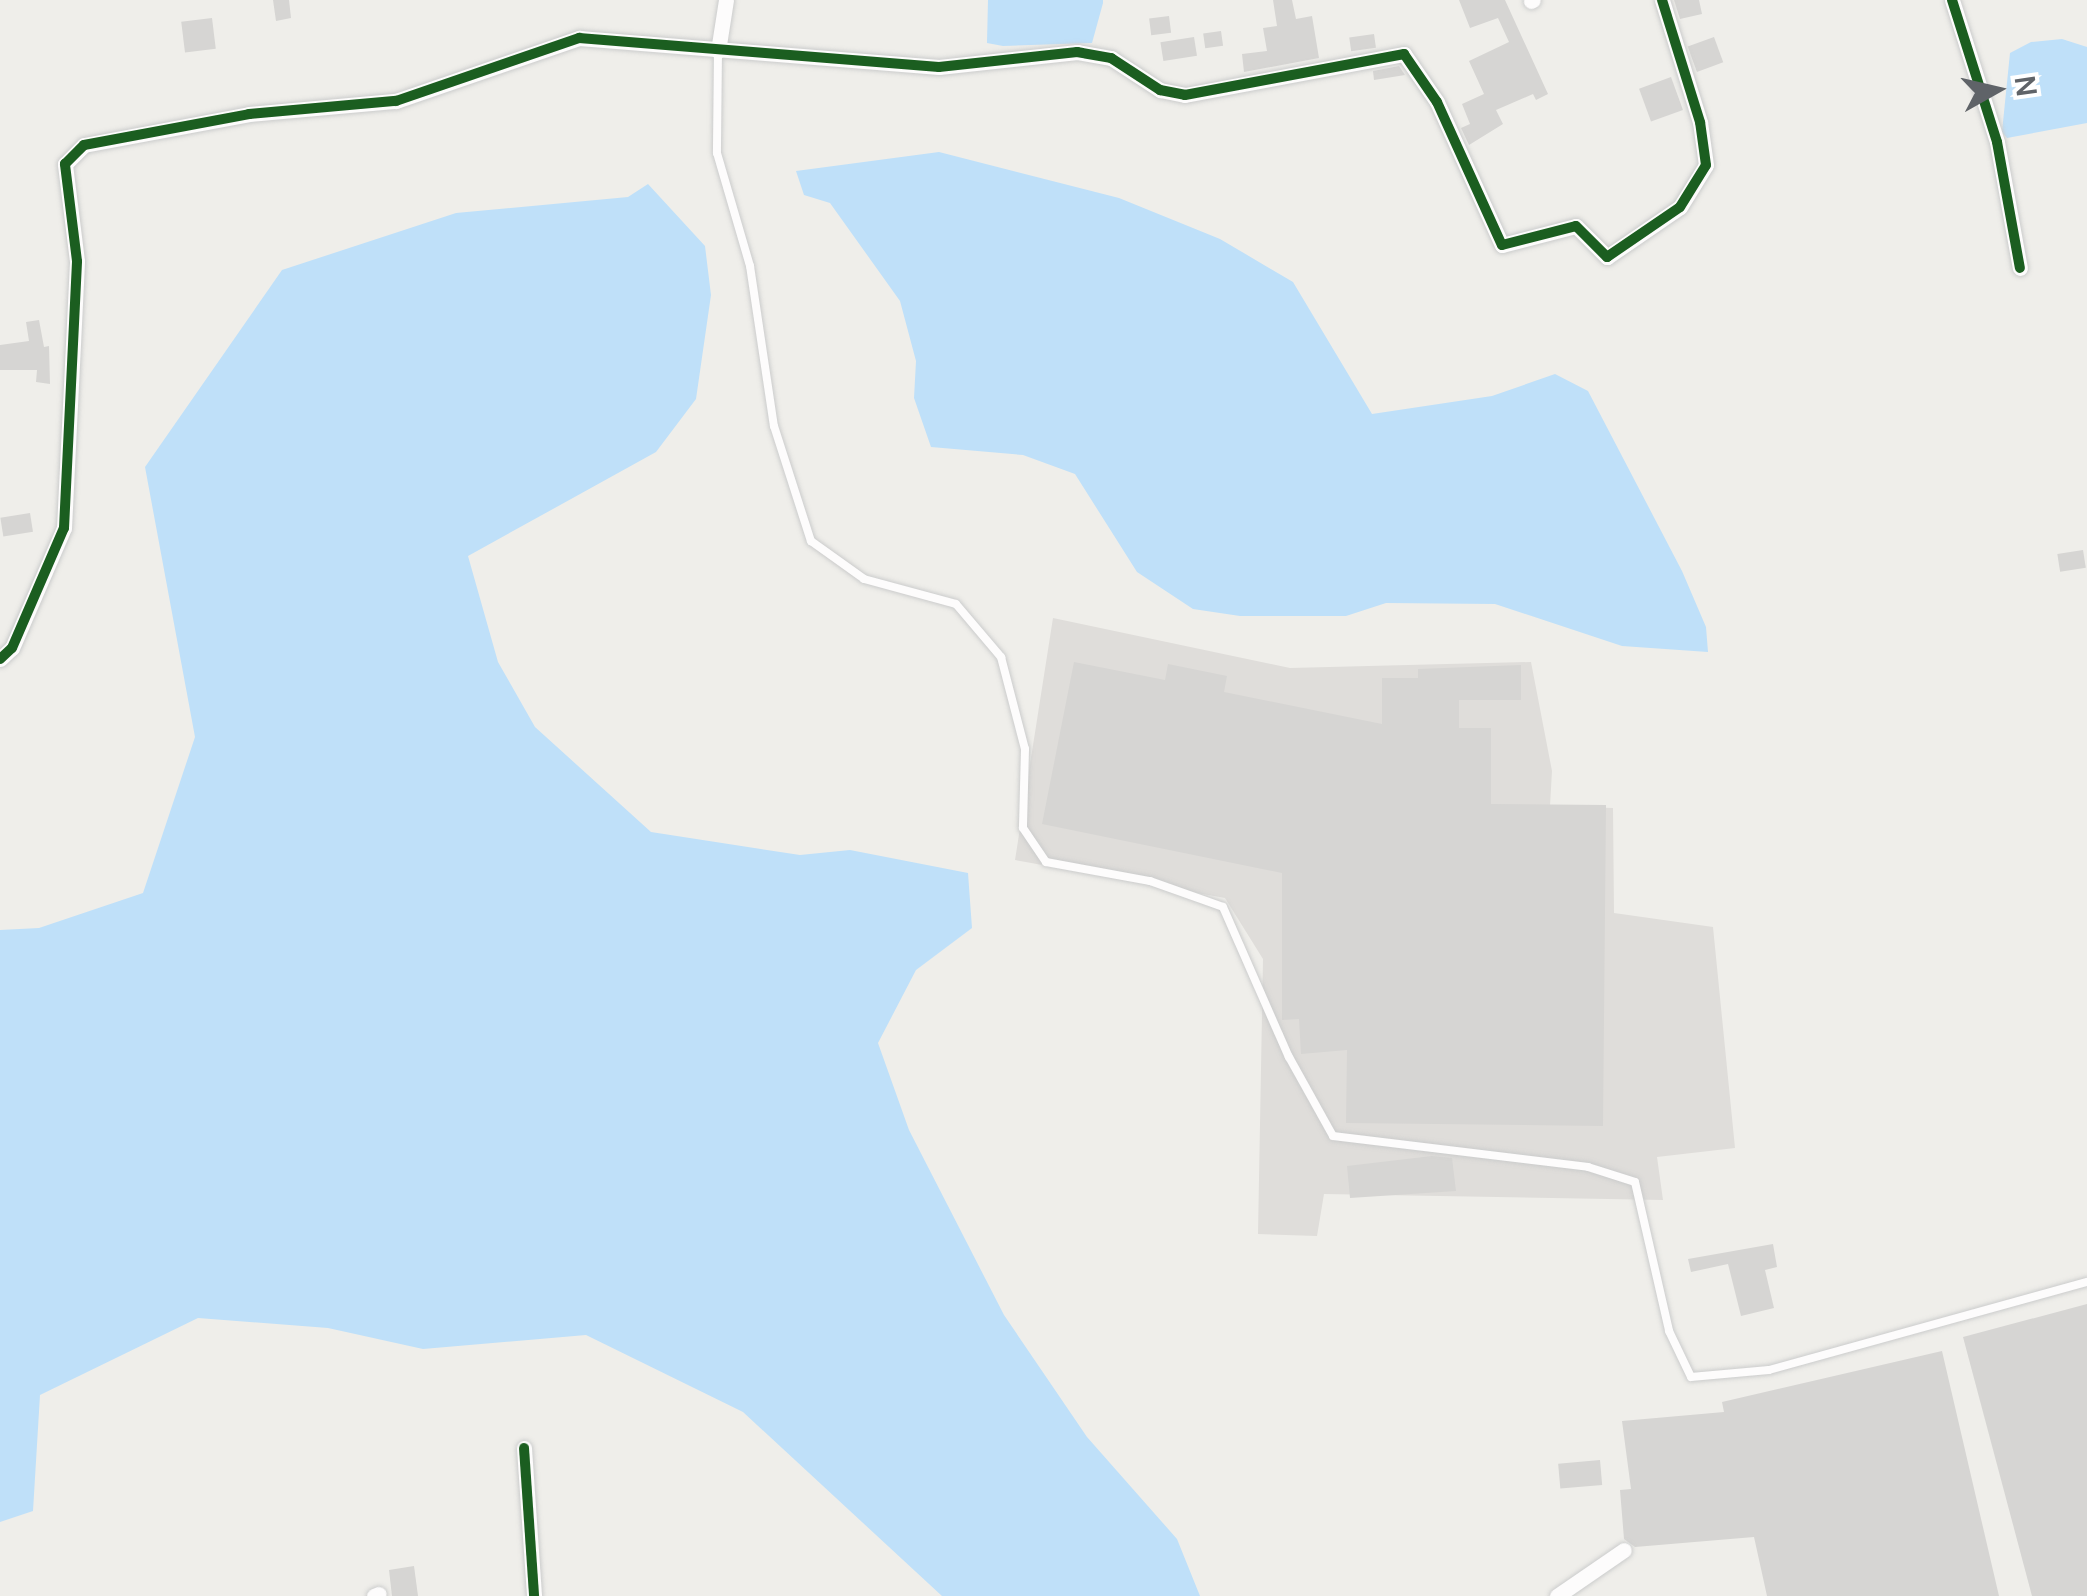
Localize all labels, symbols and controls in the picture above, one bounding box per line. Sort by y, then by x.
north arrow [1947,40,2047,140]
text: N [2006,73,2047,98]

